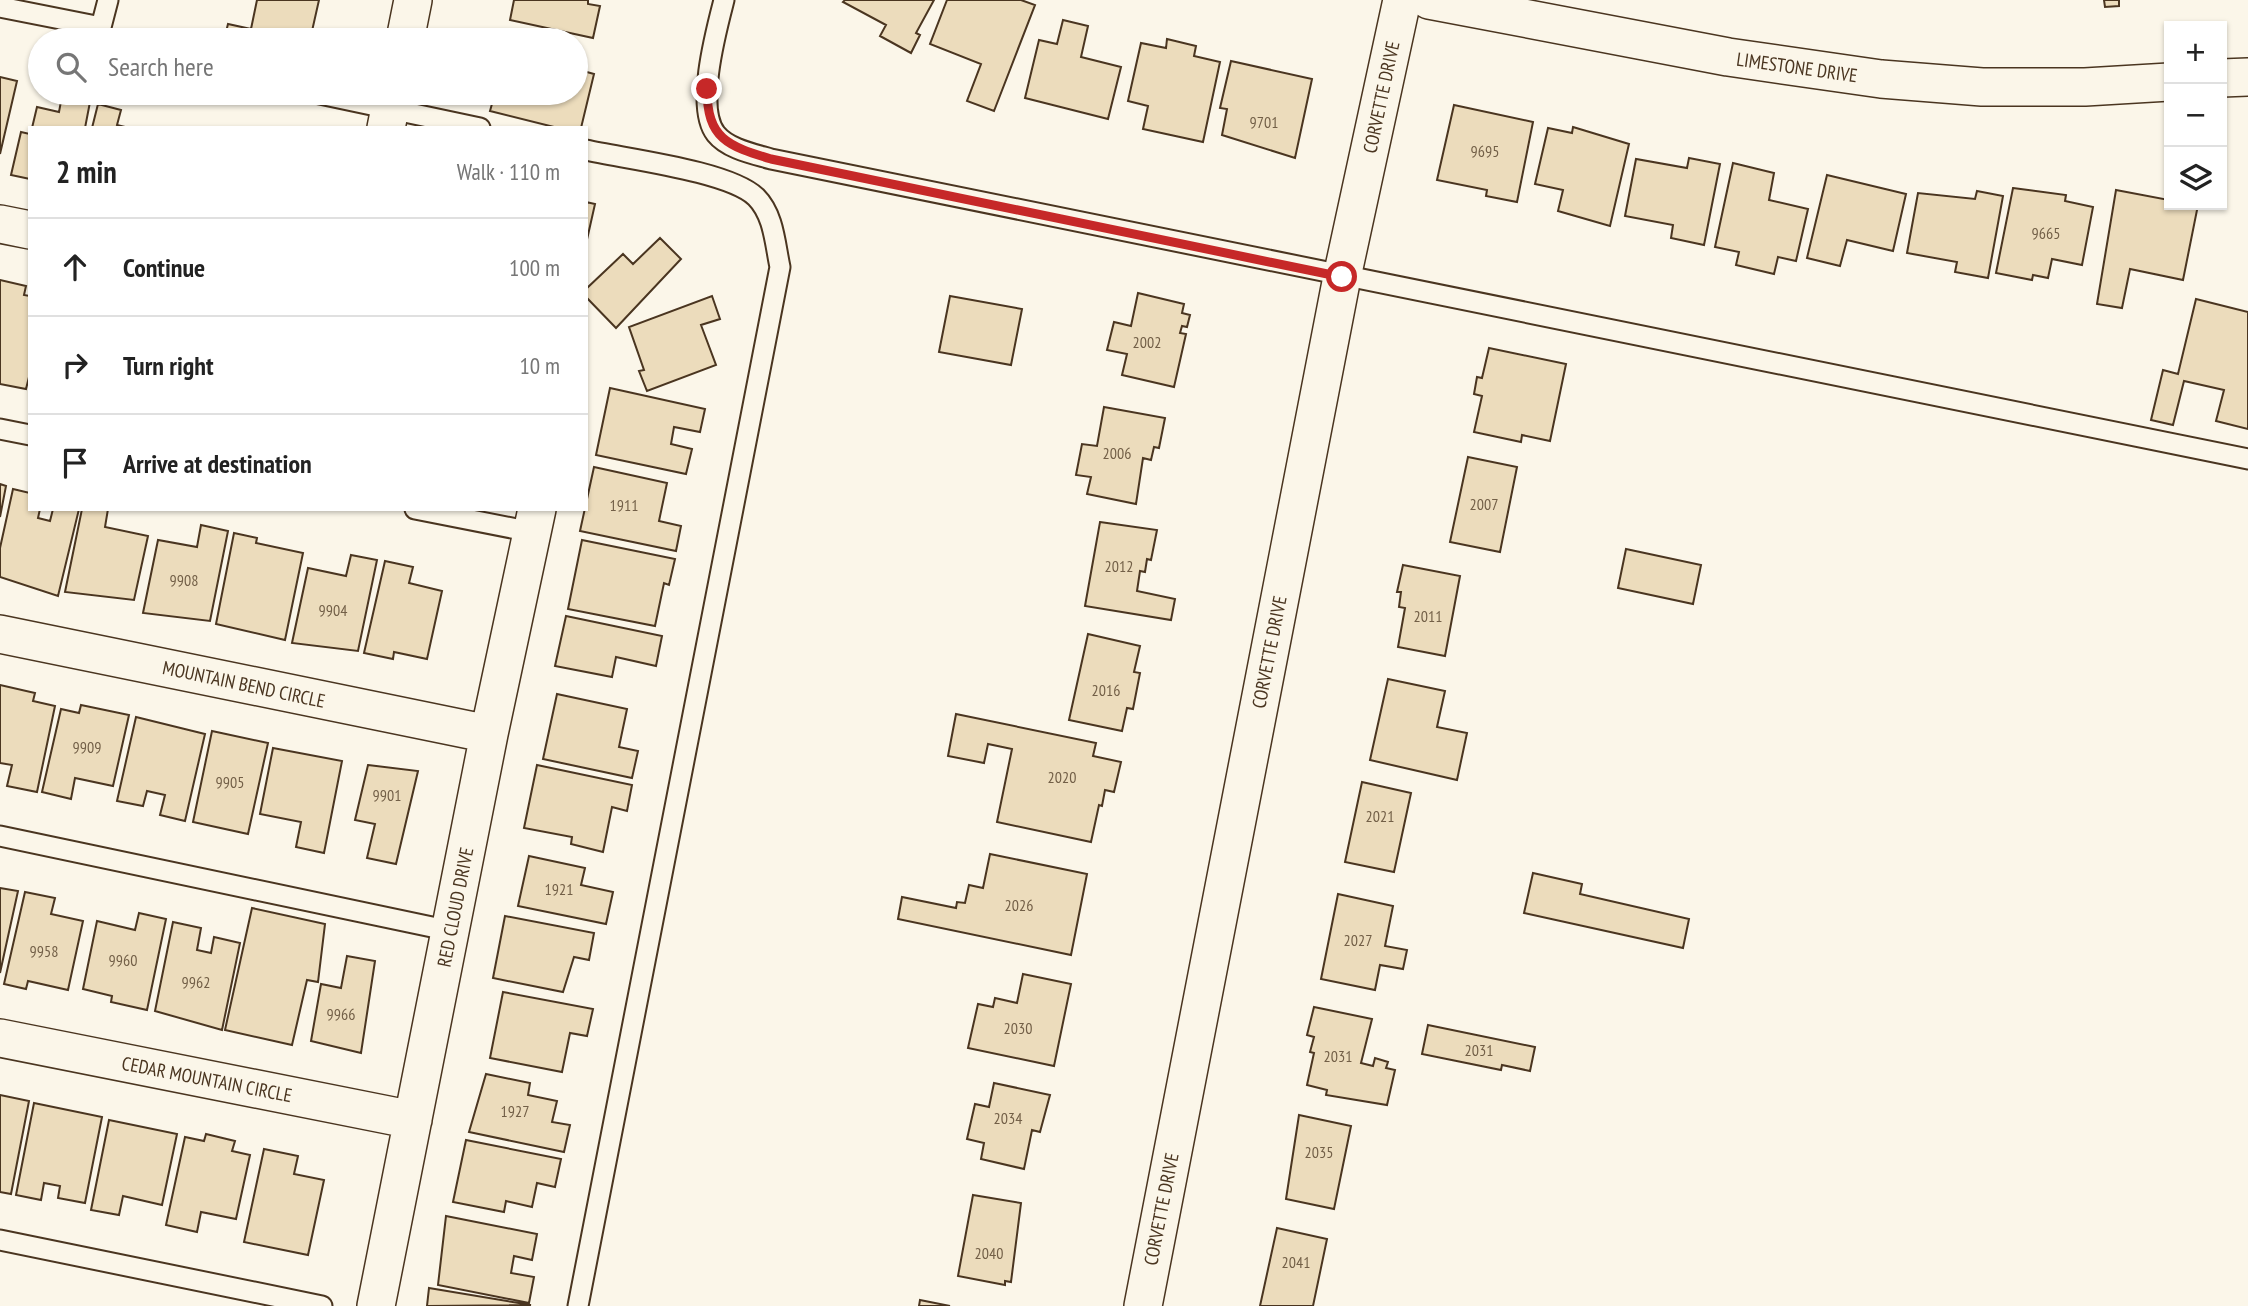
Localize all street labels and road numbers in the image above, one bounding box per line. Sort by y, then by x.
street label: CORVETTE DRIVE [1357,39,1405,155]
street label: LIMESTONE DRIVE [1735,47,1859,87]
street label: CORVETTE DRIVE [1246,594,1292,710]
street label: MOUNTAIN BEND CIRCLE [161,655,327,713]
street label: RED CLOUD DRIVE [432,845,478,969]
street label: CEDAR MOUNTAIN CIRCLE [120,1051,294,1107]
street label: CORVETTE DRIVE [1138,1151,1184,1267]

